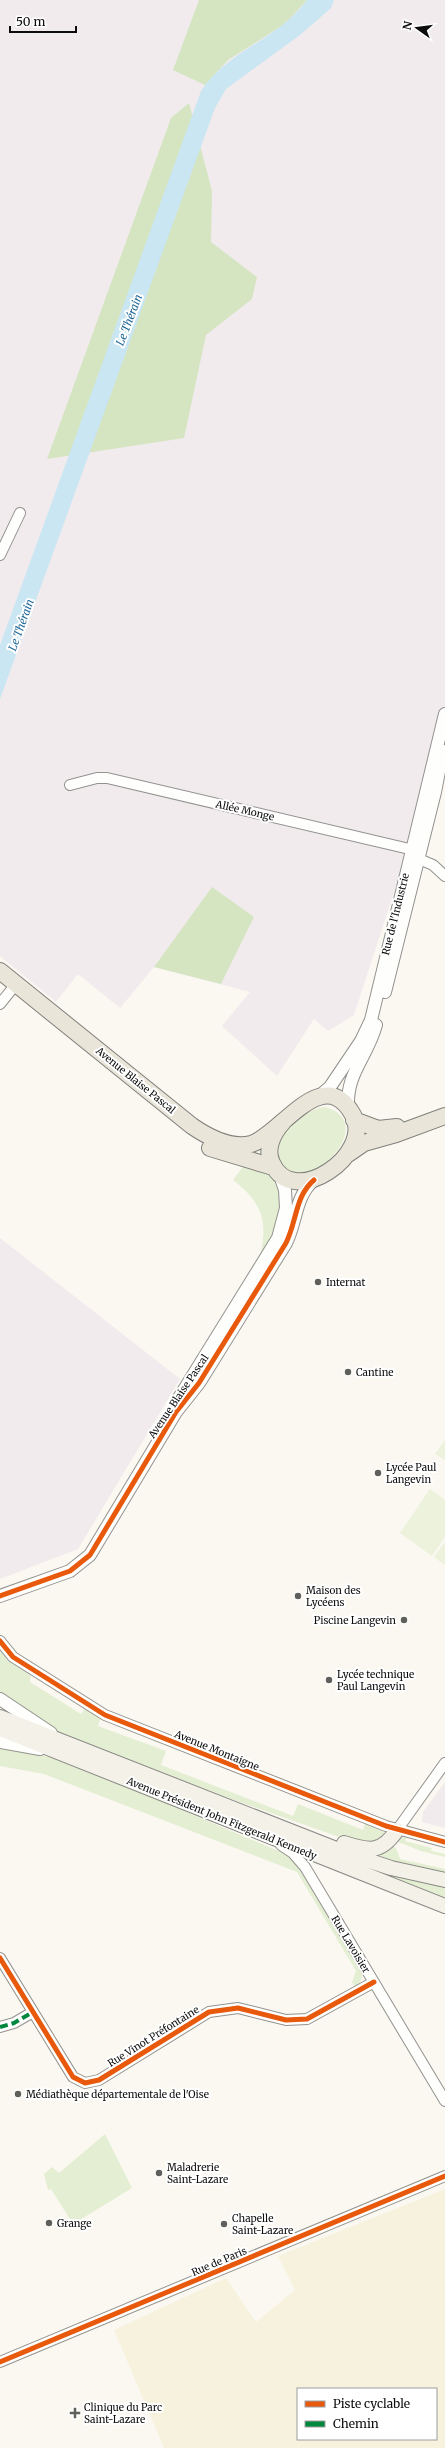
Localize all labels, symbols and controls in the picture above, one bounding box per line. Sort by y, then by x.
scale bar [10,8,76,34]
north arrow [397,8,437,48]
text: 50 m [16,14,45,29]
text: N [399,19,415,31]
water label: Le Thérain [113,292,145,348]
water label: Le Thérain [5,597,37,653]
street label: Allée Monge [213,797,275,824]
street label: Rue de l'Industrie [379,872,412,957]
street label: Avenue Blaise Pascal [93,1044,178,1116]
place label: Internat [326,1276,365,1289]
marker: Internat [313,1277,323,1287]
street label: Avenue Blaise Pascal [145,1352,211,1442]
place label: Cantine [356,1366,394,1379]
marker: Cantine [343,1367,353,1377]
place label: Lycée Paul Langevin [386,1461,436,1486]
marker: Lycée Paul Langevin [373,1468,383,1478]
place label: Maison des Lycéens [306,1584,361,1609]
marker: Maison des Lycéens [293,1591,303,1601]
place label: Piscine Langevin [314,1614,396,1627]
marker: Piscine Langevin [399,1615,409,1625]
place label: Lycée technique Paul Langevin [337,1668,414,1693]
marker: Lycée technique Paul Langevin [324,1675,334,1685]
street label: Avenue Montaigne [172,1727,261,1773]
street label: Avenue Président John Fitzgerald Kennedy [124,1774,319,1863]
street label: Rue Lavoisier [328,1913,373,1976]
street label: Rue Vinot Préfontaine [105,2003,201,2070]
place label: Médiathèque départementale de l'Oise [26,2088,209,2101]
marker: Médiathèque départementale de l'Oise [13,2089,23,2099]
place label: Maladrerie Saint-Lazare [167,2161,228,2186]
marker: Maladrerie Saint-Lazare [154,2168,164,2178]
place label: Chapelle Saint-Lazare [232,2212,293,2237]
place label: Grange [57,2217,92,2230]
marker: Grange [44,2218,54,2228]
marker: Chapelle Saint-Lazare [219,2219,229,2229]
street label: Rue de Paris [190,2244,249,2279]
legend [297,2388,437,2440]
text: Piste cyclable [333,2396,410,2411]
place label: Clinique du Parc Saint-Lazare [84,2401,162,2426]
marker: Clinique du Parc Saint-Lazare [69,2407,81,2419]
text: Chemin [333,2416,379,2431]

